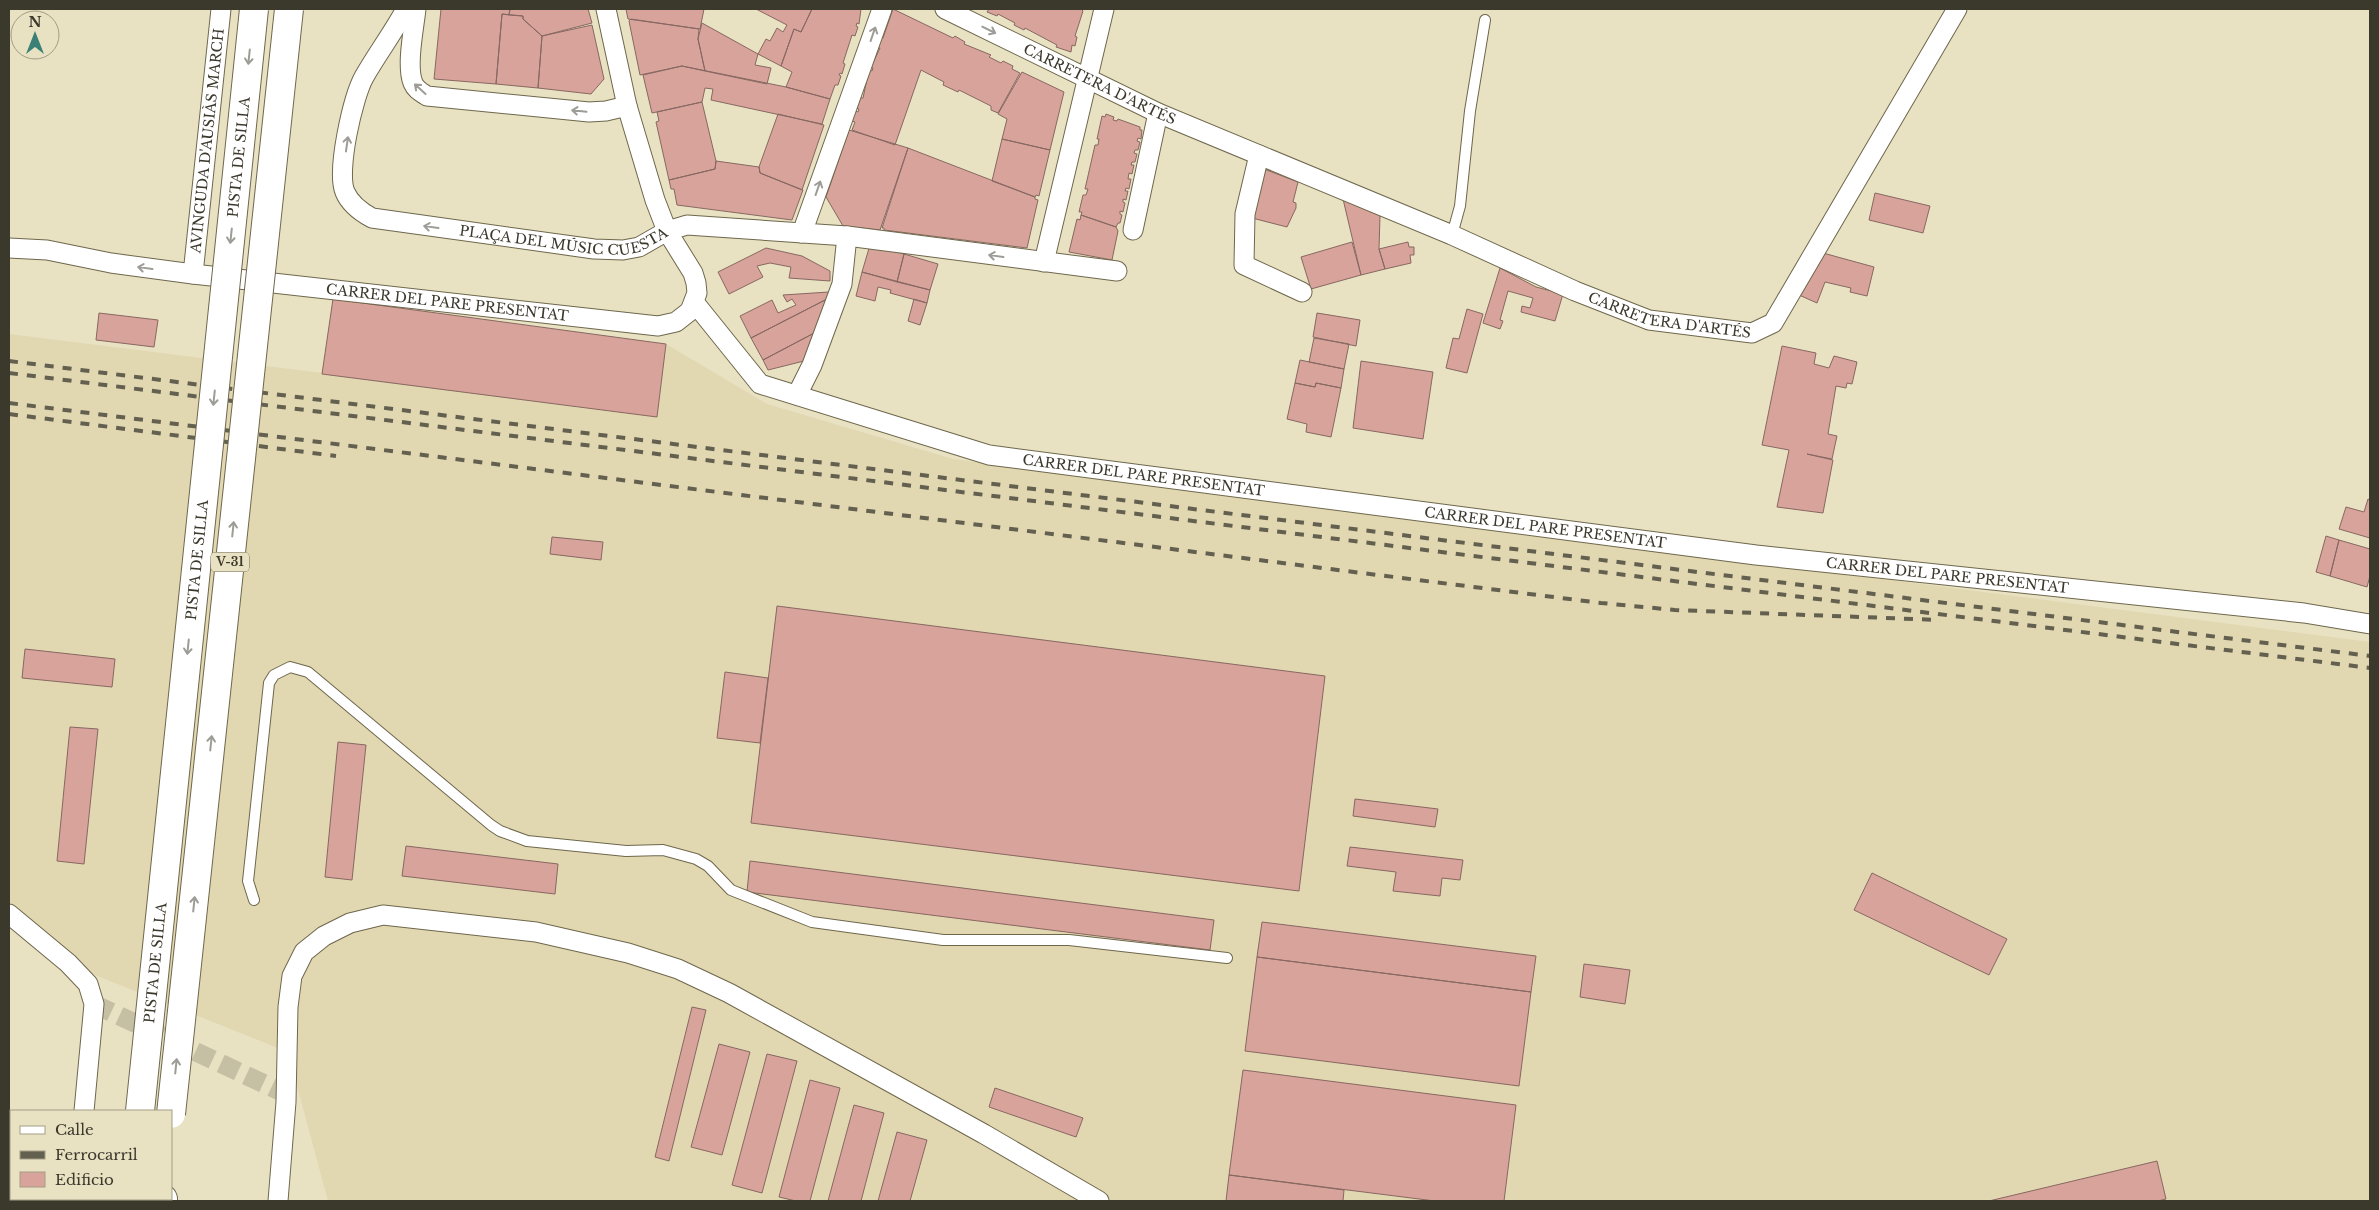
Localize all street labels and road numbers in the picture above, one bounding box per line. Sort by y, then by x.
street label: AVINGUDA D'AUSIÀS MARCH [186,27,228,255]
street label: CARRETERA D'ARTÉS [1020,40,1179,128]
street label: PISTA DE SILLA [223,96,254,218]
street label: PLAÇA DEL MÚSIC CUESTA [451,217,665,237]
street label: CARRER DEL PARE PRESENTAT [325,280,570,325]
street label: CARRETERA D'ARTÉS [1586,288,1752,342]
street label: CARRER DEL PARE PRESENTAT [1022,450,1266,500]
street label: PISTA DE SILLA [182,498,212,621]
street label: CARRER DEL PARE PRESENTAT [1423,503,1667,552]
road number: V-31 [211,552,249,572]
street label: CARRER DEL PARE PRESENTAT [1825,553,2070,597]
street label: PISTA DE SILLA [140,901,171,1024]

